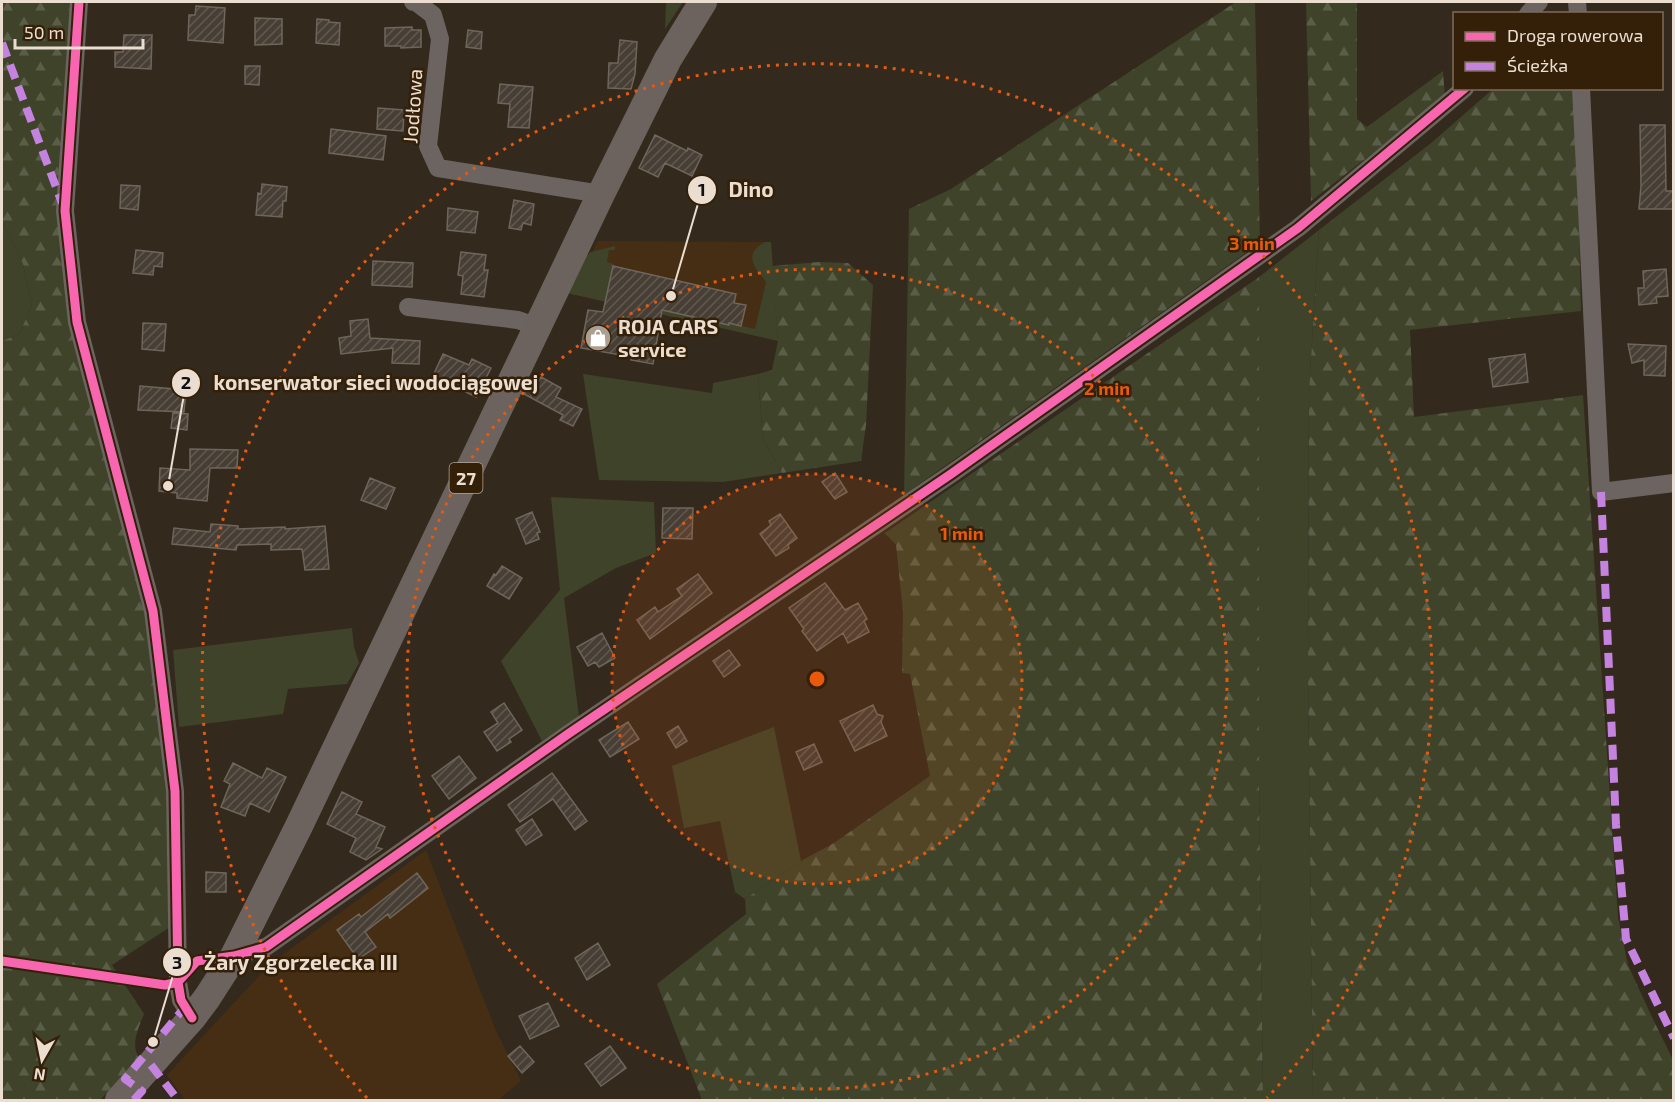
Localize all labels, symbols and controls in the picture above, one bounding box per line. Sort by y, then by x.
scale bar [15,12,142,50]
legend [1453,12,1663,90]
text: 50 m [24,21,64,43]
text: Droga rowerowa [1507,24,1643,46]
text: Ścieżka [1507,54,1568,76]
street label: Jodłowa [397,68,427,144]
callout: Dino [687,170,786,209]
text: Dino [728,176,774,201]
text: 1 [698,178,706,200]
text: 3 min [1229,232,1275,254]
place label: ROJA CARS service [618,314,718,361]
shop icon: ROJA CARS service [583,323,613,353]
callout: konserwator sieci wodociągowej [171,363,551,402]
text: konserwator sieci wodociągowej [214,369,538,395]
text: 2 [181,371,191,393]
text: 2 min [1084,377,1130,399]
road number: 27 [450,463,482,493]
text: 1 min [940,522,984,544]
centre of rings [807,669,827,689]
callout: Żary Zgorzelecka III [162,943,410,982]
text: Żary Zgorzelecka III [204,949,398,975]
text: 3 [172,951,182,973]
north arrow [12,1030,72,1090]
text: N [32,1065,47,1086]

